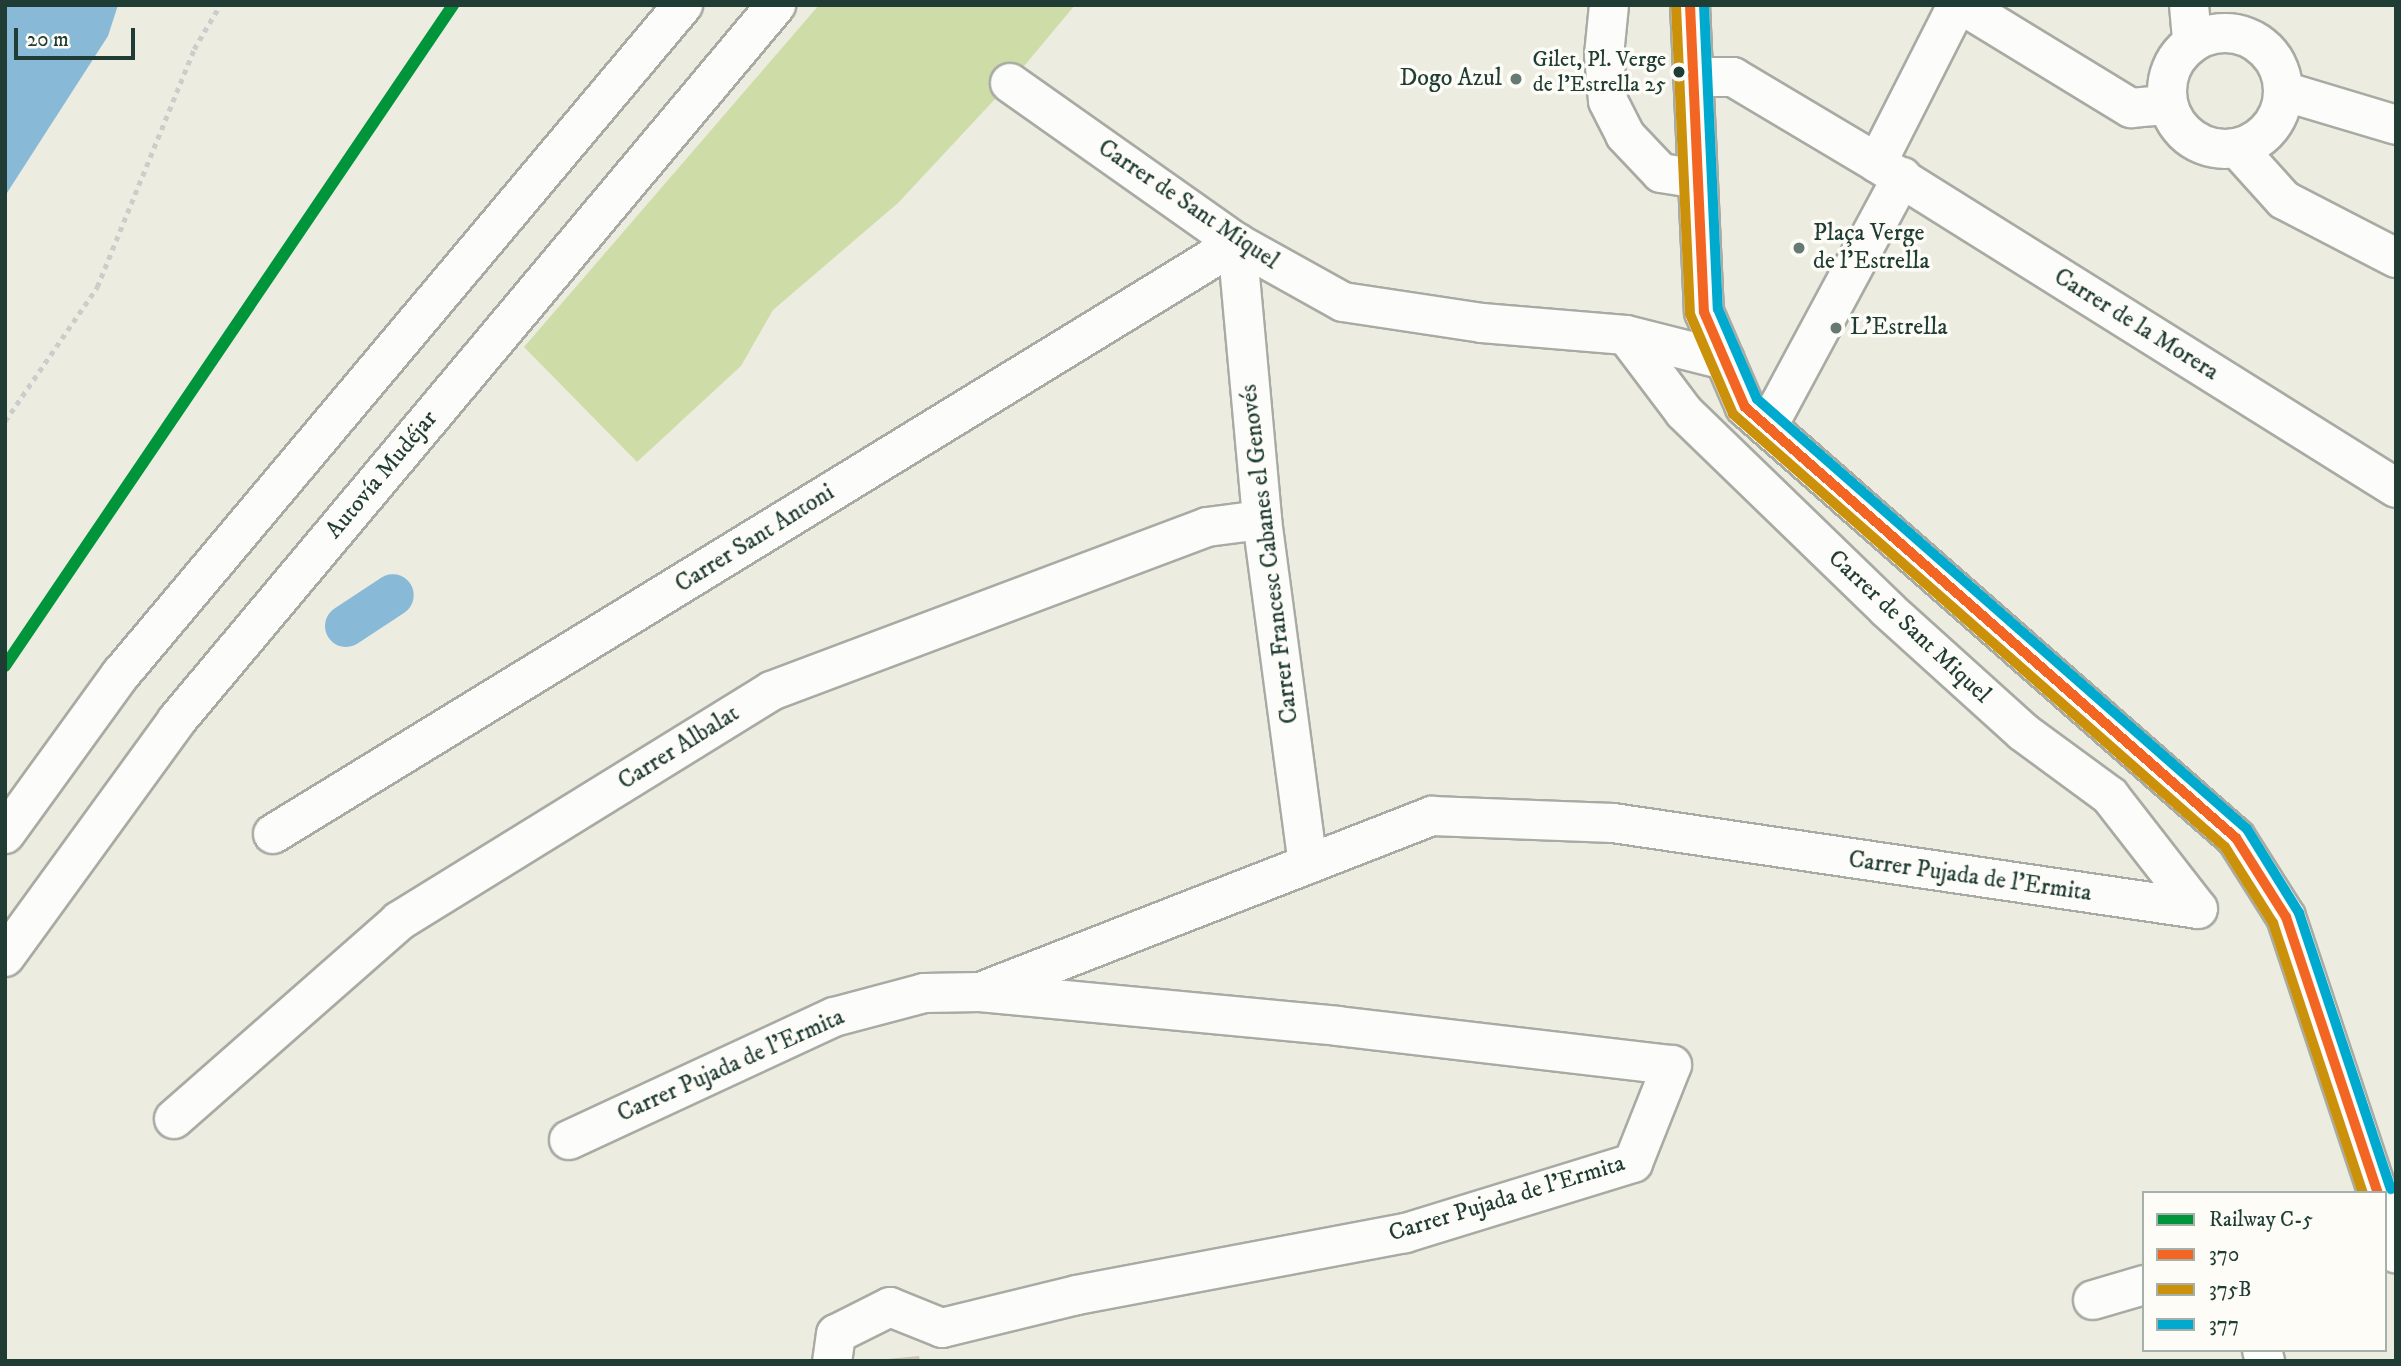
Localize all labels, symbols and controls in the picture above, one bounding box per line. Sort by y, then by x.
scale bar [18,14,138,58]
text: 20 m [27,27,69,53]
place label: Gilet, Pl. Verge de l'Estrella 25 [1533,46,1666,98]
place label: Dogo Azul [1399,65,1502,93]
marker: Gilet, Pl. Verge de l'Estrella 25 [1672,65,1686,79]
marker: Dogo Azul [1508,71,1524,87]
street label: Carrer de Sant Miquel [1092,134,1284,276]
place label: Plaça Verge de l'Estrella [1813,220,1930,276]
marker: Plaça Verge de l'Estrella [1791,240,1807,256]
street label: Carrer de la Morera [2048,263,2224,387]
place label: L'Estrella [1850,314,1948,342]
marker: L'Estrella [1828,320,1844,336]
street label: Carrer Francesc Cabanes el Genovés [1235,383,1305,725]
street label: Autovía Mudéjar [320,405,444,545]
street label: Carrer Sant Antoni [670,479,840,599]
street label: Carrer de Sant Miquel [1822,544,1996,710]
street label: Carrer Albalat [613,699,745,797]
street label: Carrer Pujada de l'Ermita [1847,846,2093,908]
street label: Carrer Pujada de l'Ermita [613,1003,849,1129]
street label: Carrer Pujada de l'Ermita [1386,1149,1628,1249]
legend [2142,1191,2387,1352]
text: Railway C-5 [2209,1207,2313,1233]
text: 370 [2209,1242,2239,1268]
text: 375B [2209,1277,2252,1303]
text: 377 [2209,1312,2239,1338]

